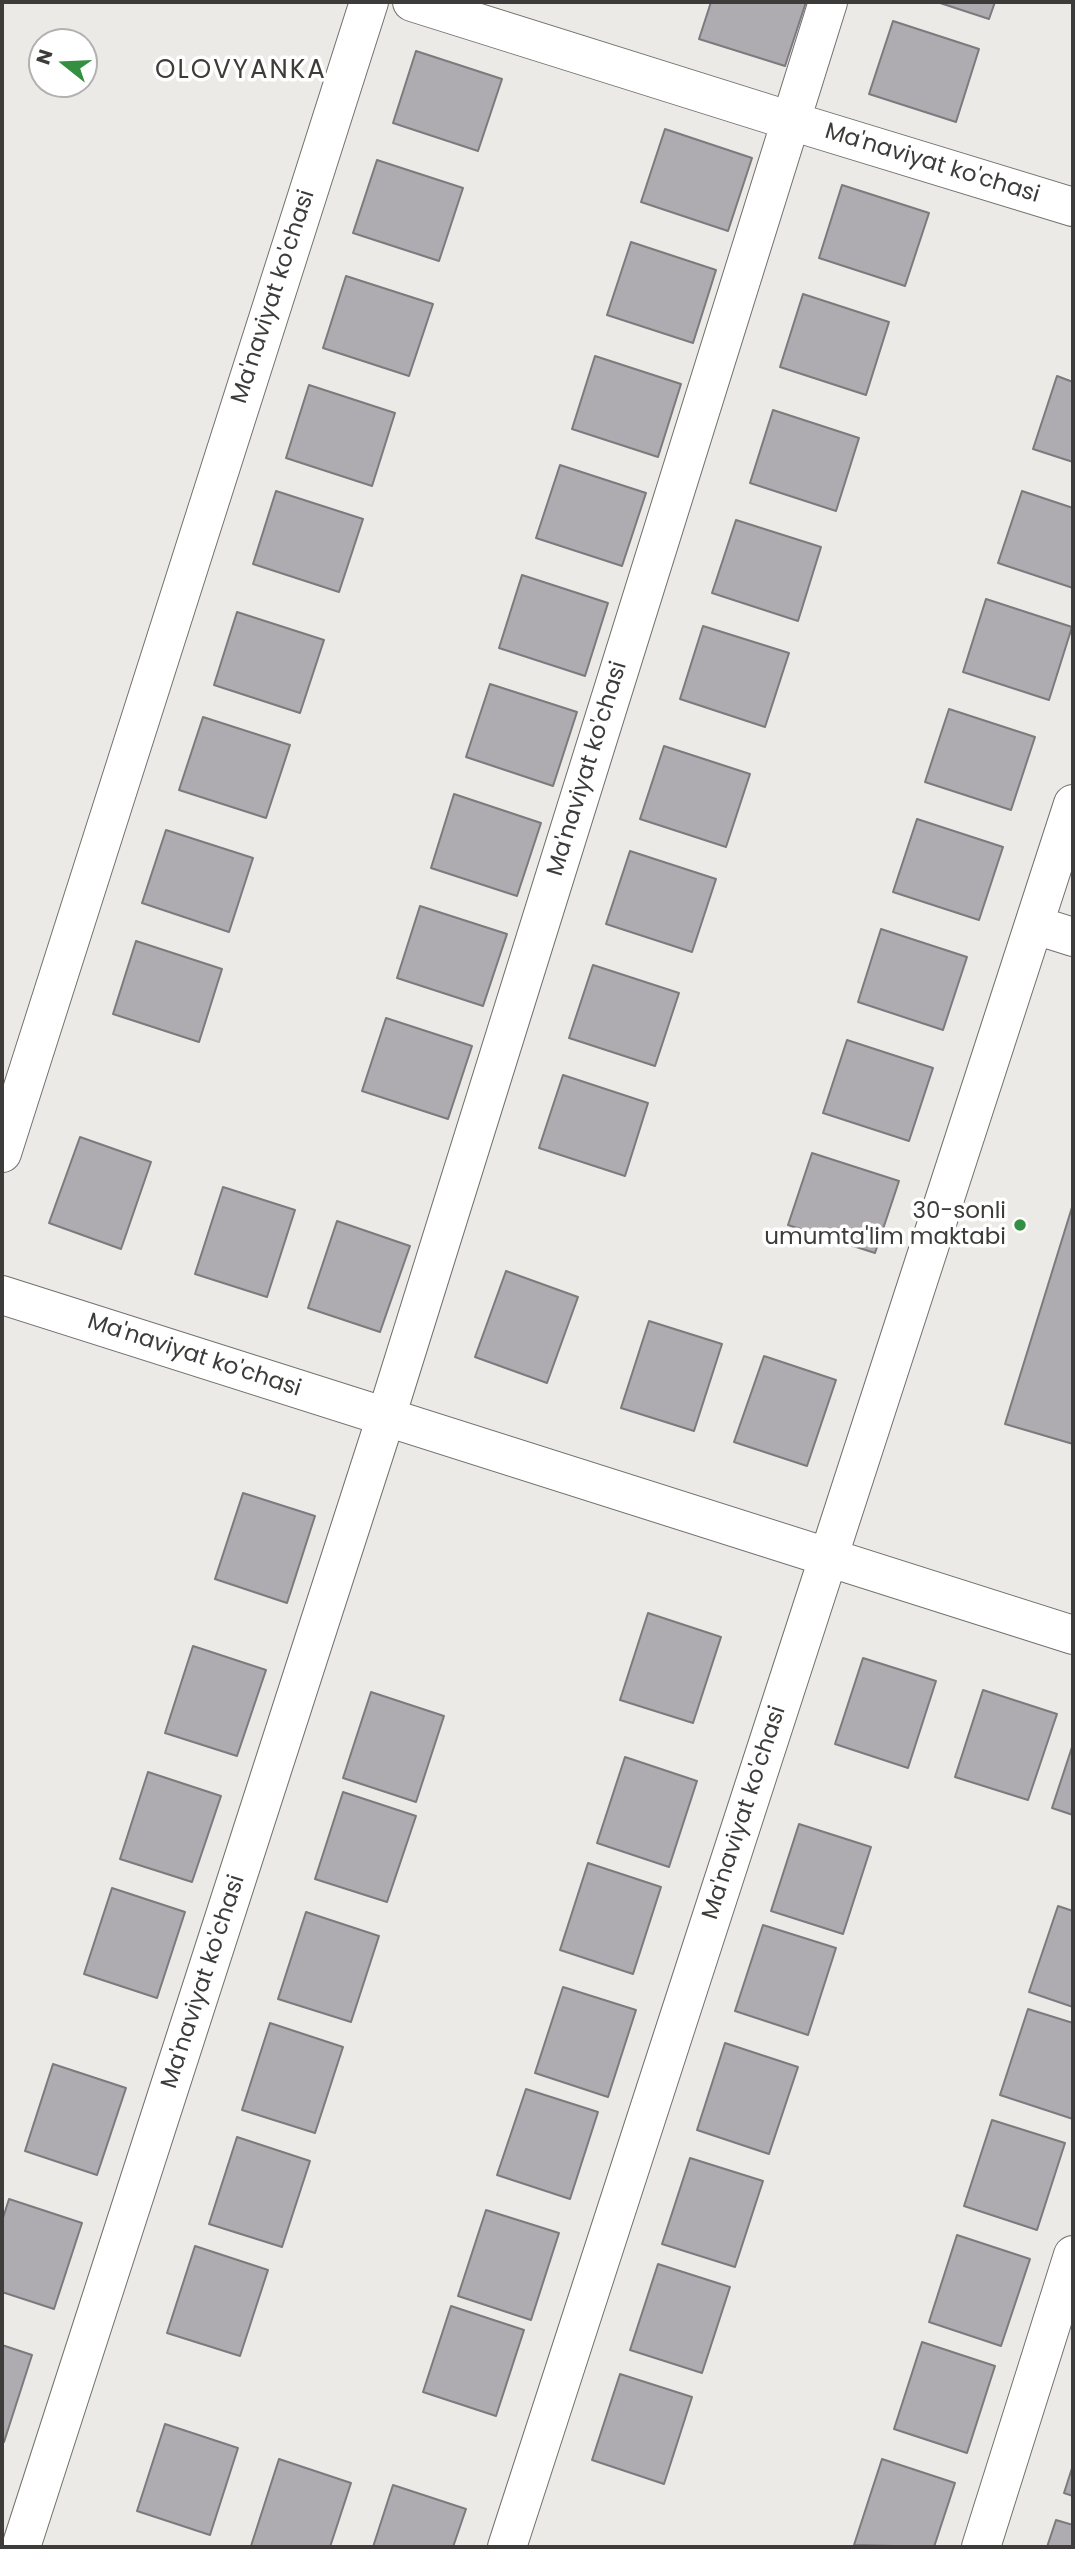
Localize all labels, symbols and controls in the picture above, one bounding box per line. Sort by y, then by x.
north arrow [28,28,98,98]
text: N [29,46,60,68]
district label: OLOVYANKA [156,55,326,87]
street label: Ma'naviyat ko'chasi [821,118,1043,210]
street label: Ma'naviyat ko'chasi [226,187,322,407]
street label: Ma'naviyat ko'chasi [542,658,634,880]
place label: 30-sonli umumta'lim maktabi [764,1198,1006,1252]
marker: 30-sonli umumta'lim maktabi [1012,1217,1028,1233]
street label: Ma'naviyat ko'chasi [84,1308,304,1404]
street label: Ma'naviyat ko'chasi [697,1703,793,1923]
street label: Ma'naviyat ko'chasi [156,1872,252,2092]

